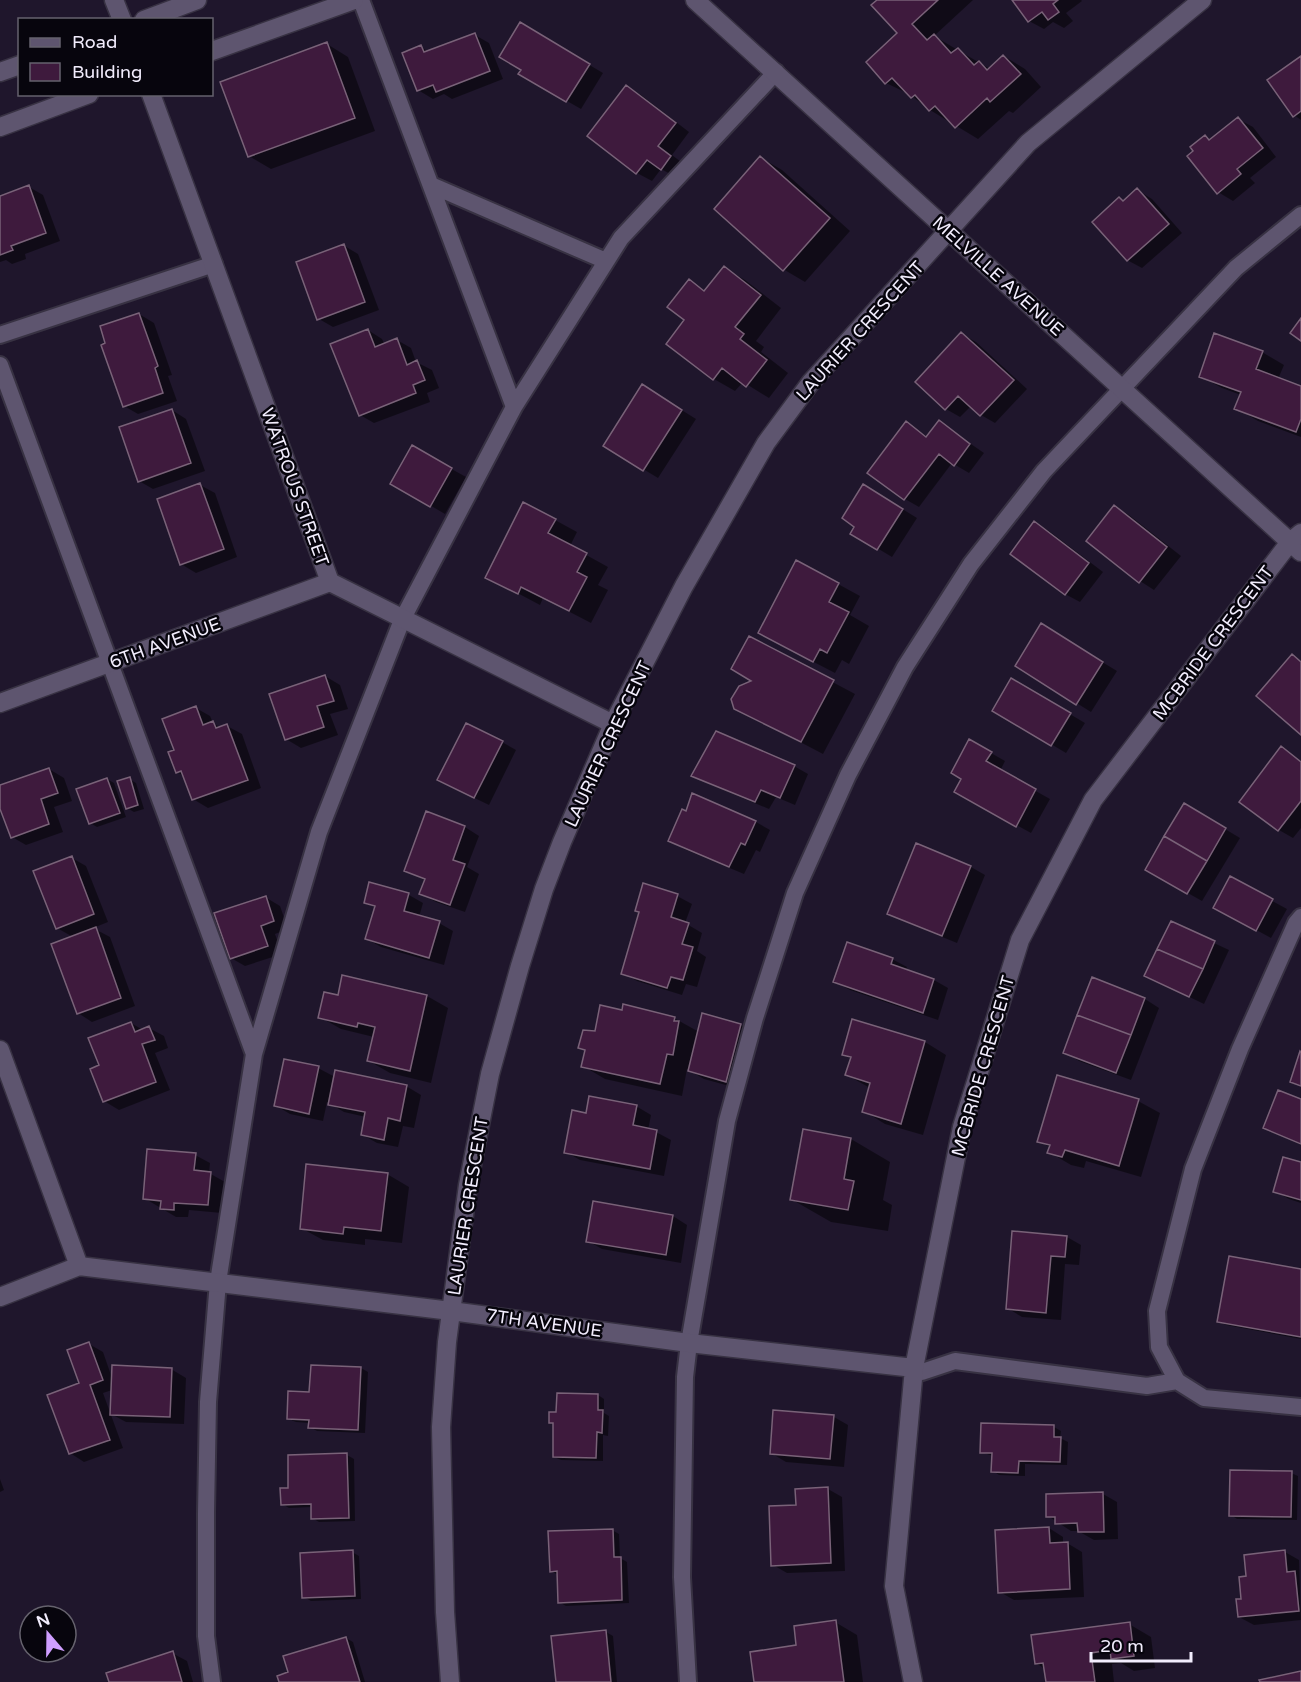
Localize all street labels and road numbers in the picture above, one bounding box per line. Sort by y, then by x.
street label: MELVILLE AVENUE [928,211,1068,341]
street label: LAURIER CRESCENT [791,256,929,406]
street label: WATROUS STREET [256,405,334,569]
street label: MCBRIDE CRESCENT [1148,562,1278,724]
street label: 6TH AVENUE [106,613,224,673]
street label: LAURIER CRESCENT [560,657,656,831]
street label: MCBRIDE CRESCENT [947,973,1019,1159]
street label: LAURIER CRESCENT [443,1115,493,1297]
street label: 7TH AVENUE [485,1304,603,1342]

